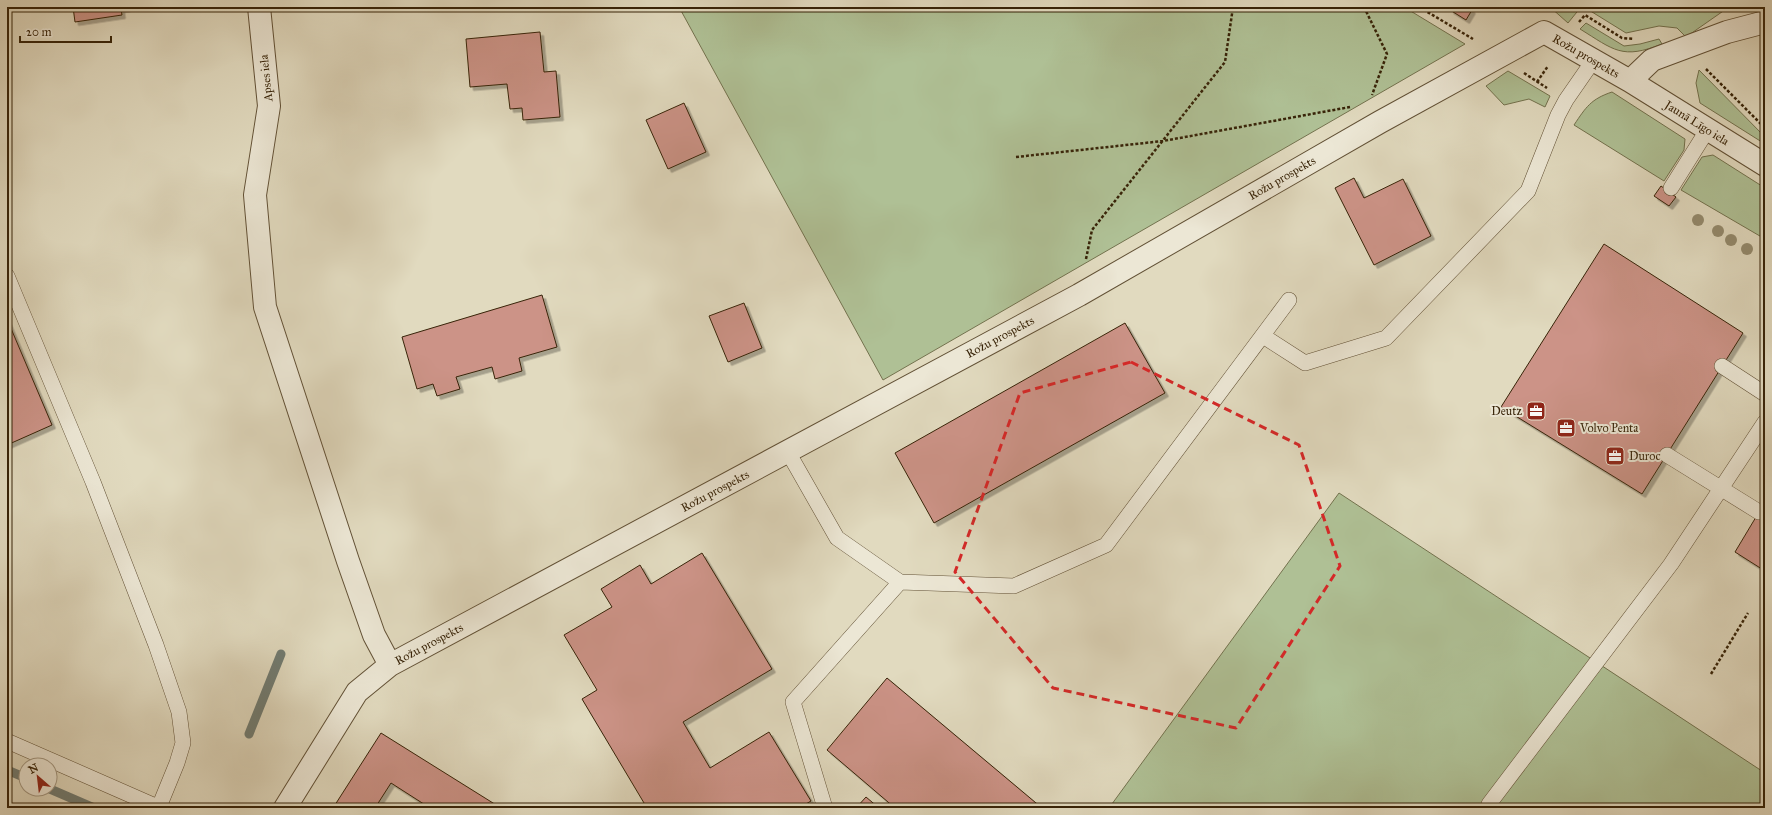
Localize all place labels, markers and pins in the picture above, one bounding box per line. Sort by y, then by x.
office icon: Deutz [1525,400,1547,422]
place label: Deutz [1491,404,1522,418]
office icon: Volvo Penta [1555,417,1577,439]
place label: Volvo Penta [1579,421,1639,435]
office icon: Duroc [1604,445,1626,467]
place label: Duroc [1629,449,1661,463]

